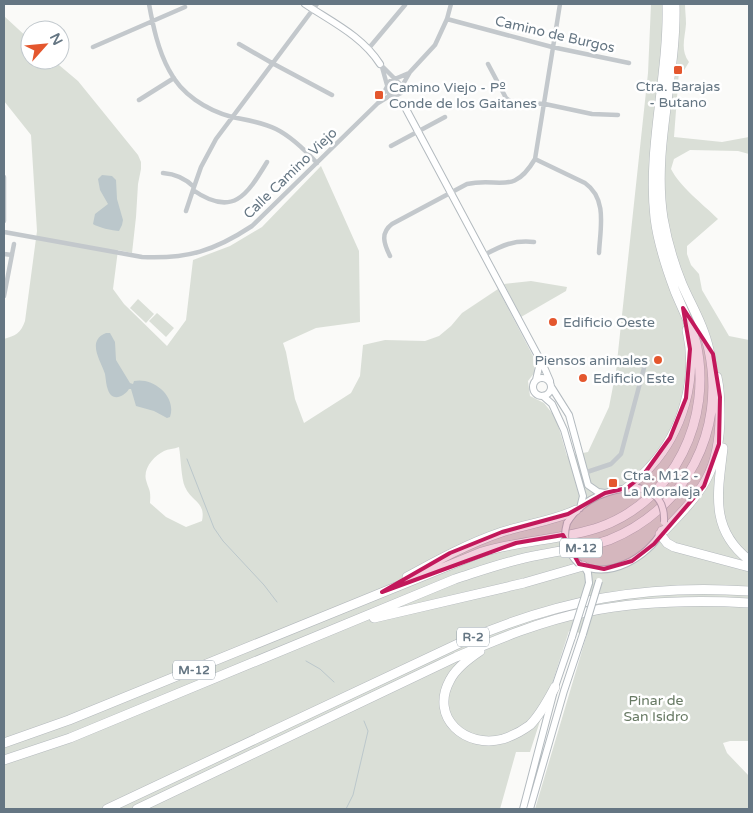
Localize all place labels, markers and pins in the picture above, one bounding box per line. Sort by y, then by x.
marker: Ctra. Barajas - Butano [672,64,684,76]
place label: Ctra. Barajas - Butano [636,78,720,111]
place label: Camino Viejo - Pº Conde de los Gaitanes [389,79,537,112]
marker: Camino Viejo - Pº Conde de los Gaitanes [373,89,385,101]
place label: Edificio Oeste [563,314,655,331]
marker: Edificio Oeste [547,316,559,328]
place label: Piensos animales [534,352,648,369]
marker: Piensos animales [652,354,664,366]
place label: Edificio Este [593,370,675,387]
marker: Edificio Este [577,372,589,384]
place label: Ctra. M12 - La Moraleja [623,467,700,500]
marker: Ctra. M12 - La Moraleja [607,477,619,489]

